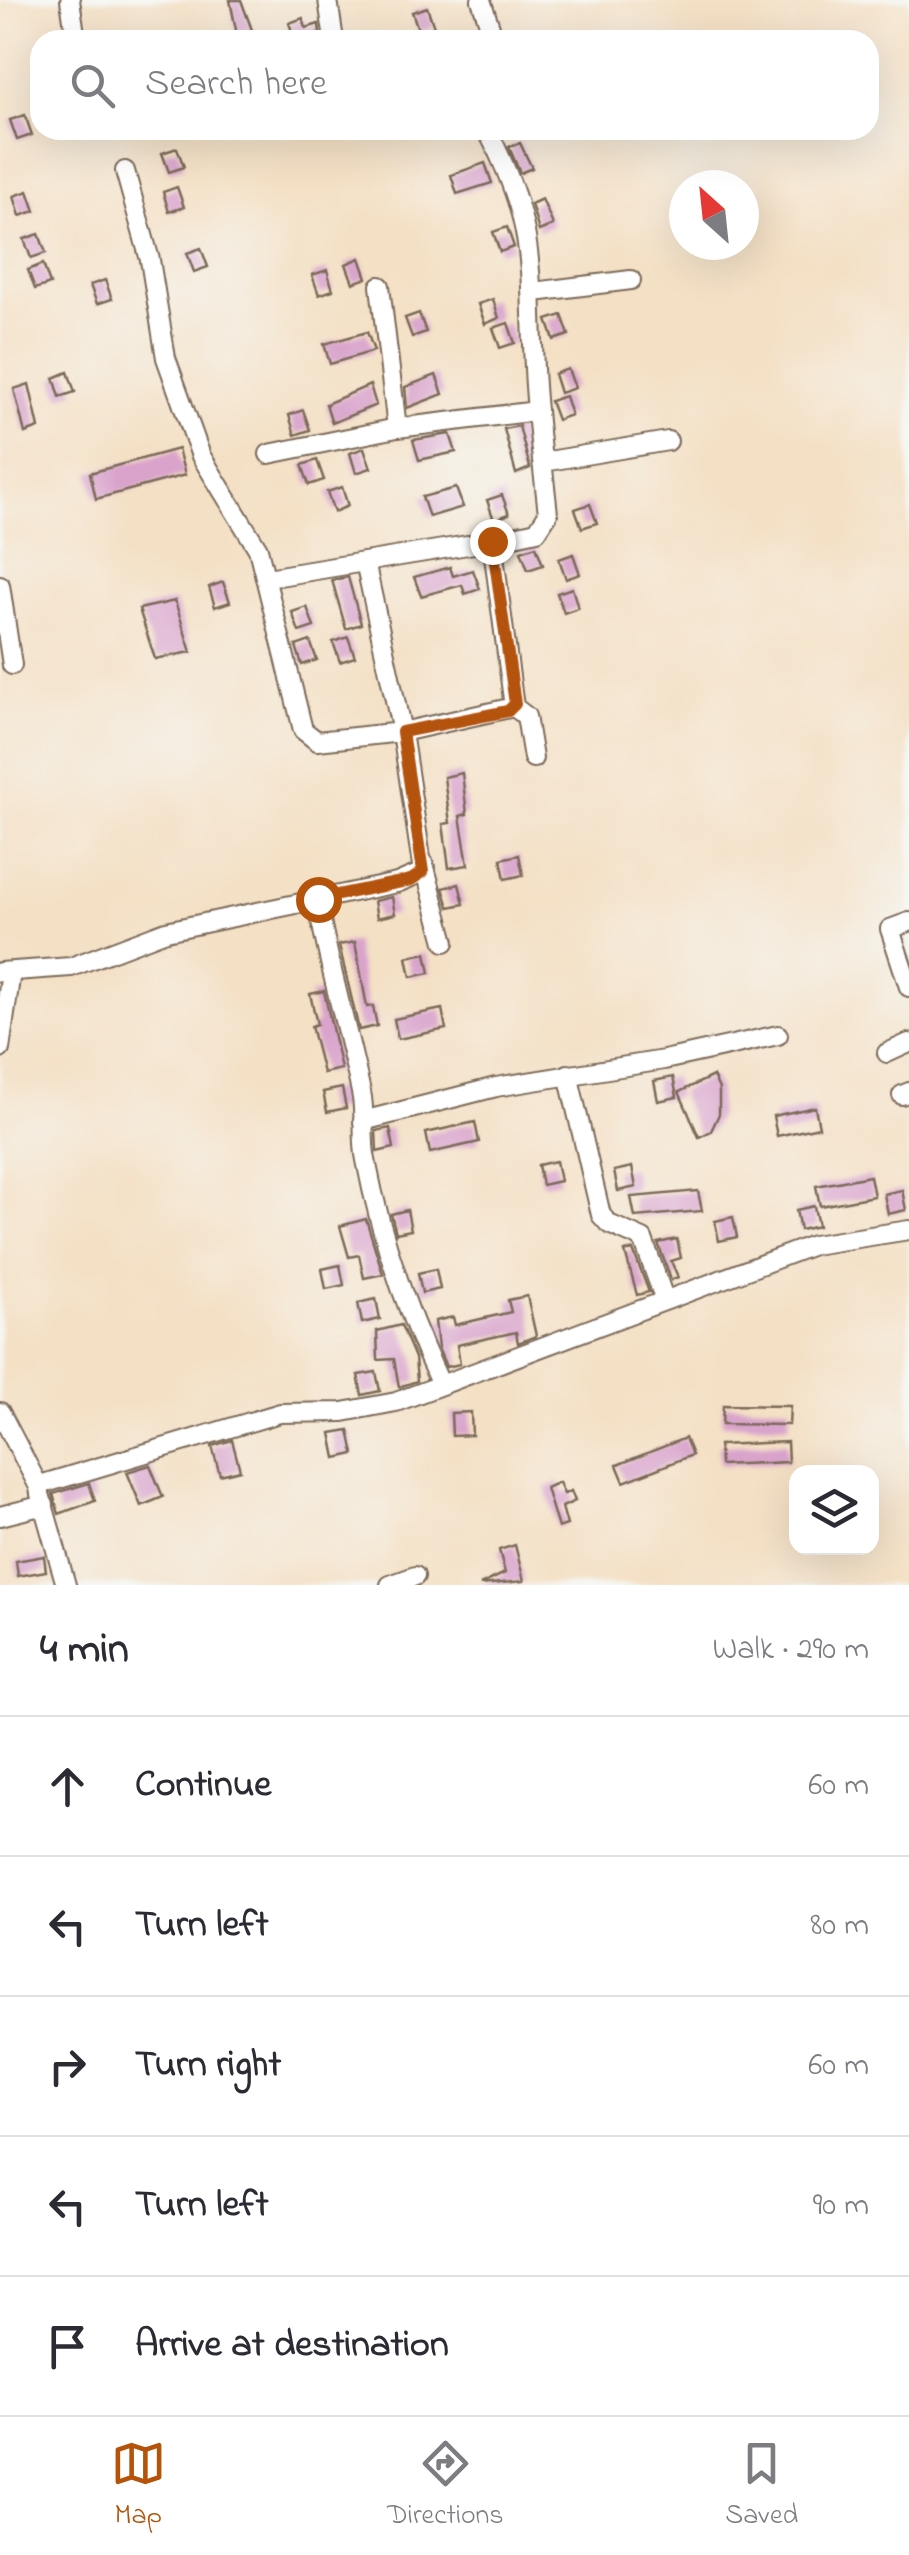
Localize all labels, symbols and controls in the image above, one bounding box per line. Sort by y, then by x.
search box [30,30,879,140]
text: Search here [145,57,327,113]
icon: search [65,58,120,113]
north arrow [669,170,759,260]
route end [470,519,516,565]
route start [296,877,342,923]
map controls [789,1465,879,1555]
button: layers [789,1465,879,1555]
text: 4 min [40,1620,129,1681]
text: Walk · 290 m [713,1627,869,1674]
text: Continue [135,1758,271,1814]
icon: ahead [40,1759,95,1814]
text: 60 m [808,1763,869,1810]
text: Turn left [135,1898,268,1954]
icon: left [40,1899,95,1954]
text: 80 m [810,1903,869,1950]
text: Turn right [135,2038,281,2094]
icon: right [40,2039,95,2094]
text: 60 m [808,2043,869,2090]
text: Turn left [135,2178,268,2234]
icon: left [40,2179,95,2234]
text: 90 m [813,2183,869,2230]
text: Arrive at destination [135,2318,449,2374]
icon: arrive [40,2319,95,2374]
tab: Map [111,2436,166,2537]
tab: Directions [387,2436,504,2537]
tab: Saved [725,2436,798,2537]

